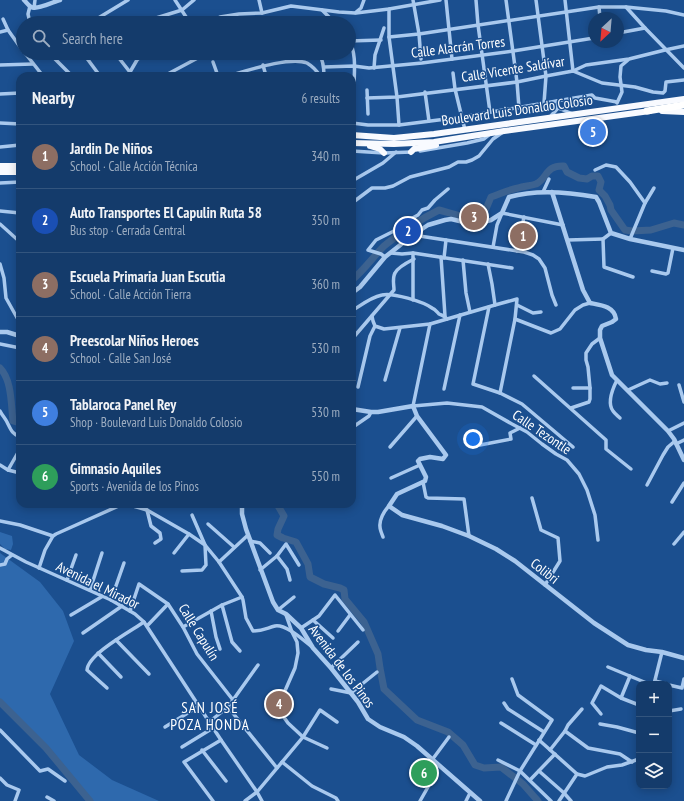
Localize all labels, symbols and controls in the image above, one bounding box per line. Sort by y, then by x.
north arrow [588,12,624,48]
search box [16,16,356,60]
icon: search [30,27,52,49]
text: Search here [62,29,123,48]
street label: Calle Alacrán Torres [410,32,506,62]
street label: Calle Vicente Saldívar [460,52,566,86]
text: Nearby [32,87,75,109]
text: 6 results [301,90,340,107]
street label: Boulevard Luis Donaldo Colosio [440,90,594,130]
pin: 5 [580,117,606,147]
text: Jardin De Niños [70,139,152,158]
text: 1 [42,148,48,165]
text: 340 m [311,148,340,165]
text: School · Calle Acción Técnica [70,158,198,175]
pin: 3 [461,202,487,232]
text: Auto Transportes El Capulin Ruta 58 [70,203,262,222]
text: 2 [42,212,48,229]
text: 350 m [311,212,340,229]
pin: 2 [395,216,421,246]
pin: 1 [510,221,536,251]
text: Bus stop · Cerrada Central [70,222,185,239]
text: Escuela Primaria Juan Escutia [70,267,225,286]
text: 3 [42,276,48,293]
text: 360 m [311,276,340,293]
text: School · Calle Acción Tierra [70,286,191,303]
text: Preescolar Niños Heroes [70,331,199,350]
text: 4 [42,340,48,357]
text: 530 m [311,340,340,357]
text: School · Calle San José [70,350,171,367]
text: Tablaroca Panel Rey [70,395,176,414]
text: 5 [42,404,48,421]
text: 530 m [311,404,340,421]
street label: Calle Tezontle [509,406,575,458]
text: Shop · Boulevard Luis Donaldo Colosio [70,414,242,431]
your location [463,429,483,449]
text: Gimnasio Aquiles [70,459,161,478]
text: 6 [42,468,48,485]
text: 550 m [311,468,340,485]
text: Sports · Avenida de los Pinos [70,478,199,495]
street label: Colibri [527,554,563,588]
street label: Avenida el Mirador [53,557,143,613]
street label: Calle Capulín [175,600,223,664]
street label: Avenida de los Pinos [305,621,379,711]
map controls [636,681,672,789]
button: + [636,681,672,717]
pin: 4 [266,689,292,719]
district label: SAN JOSÉ POZA HONDA [170,698,250,734]
button: − [636,717,672,753]
button: layers [636,753,672,789]
pin: 6 [411,758,437,788]

